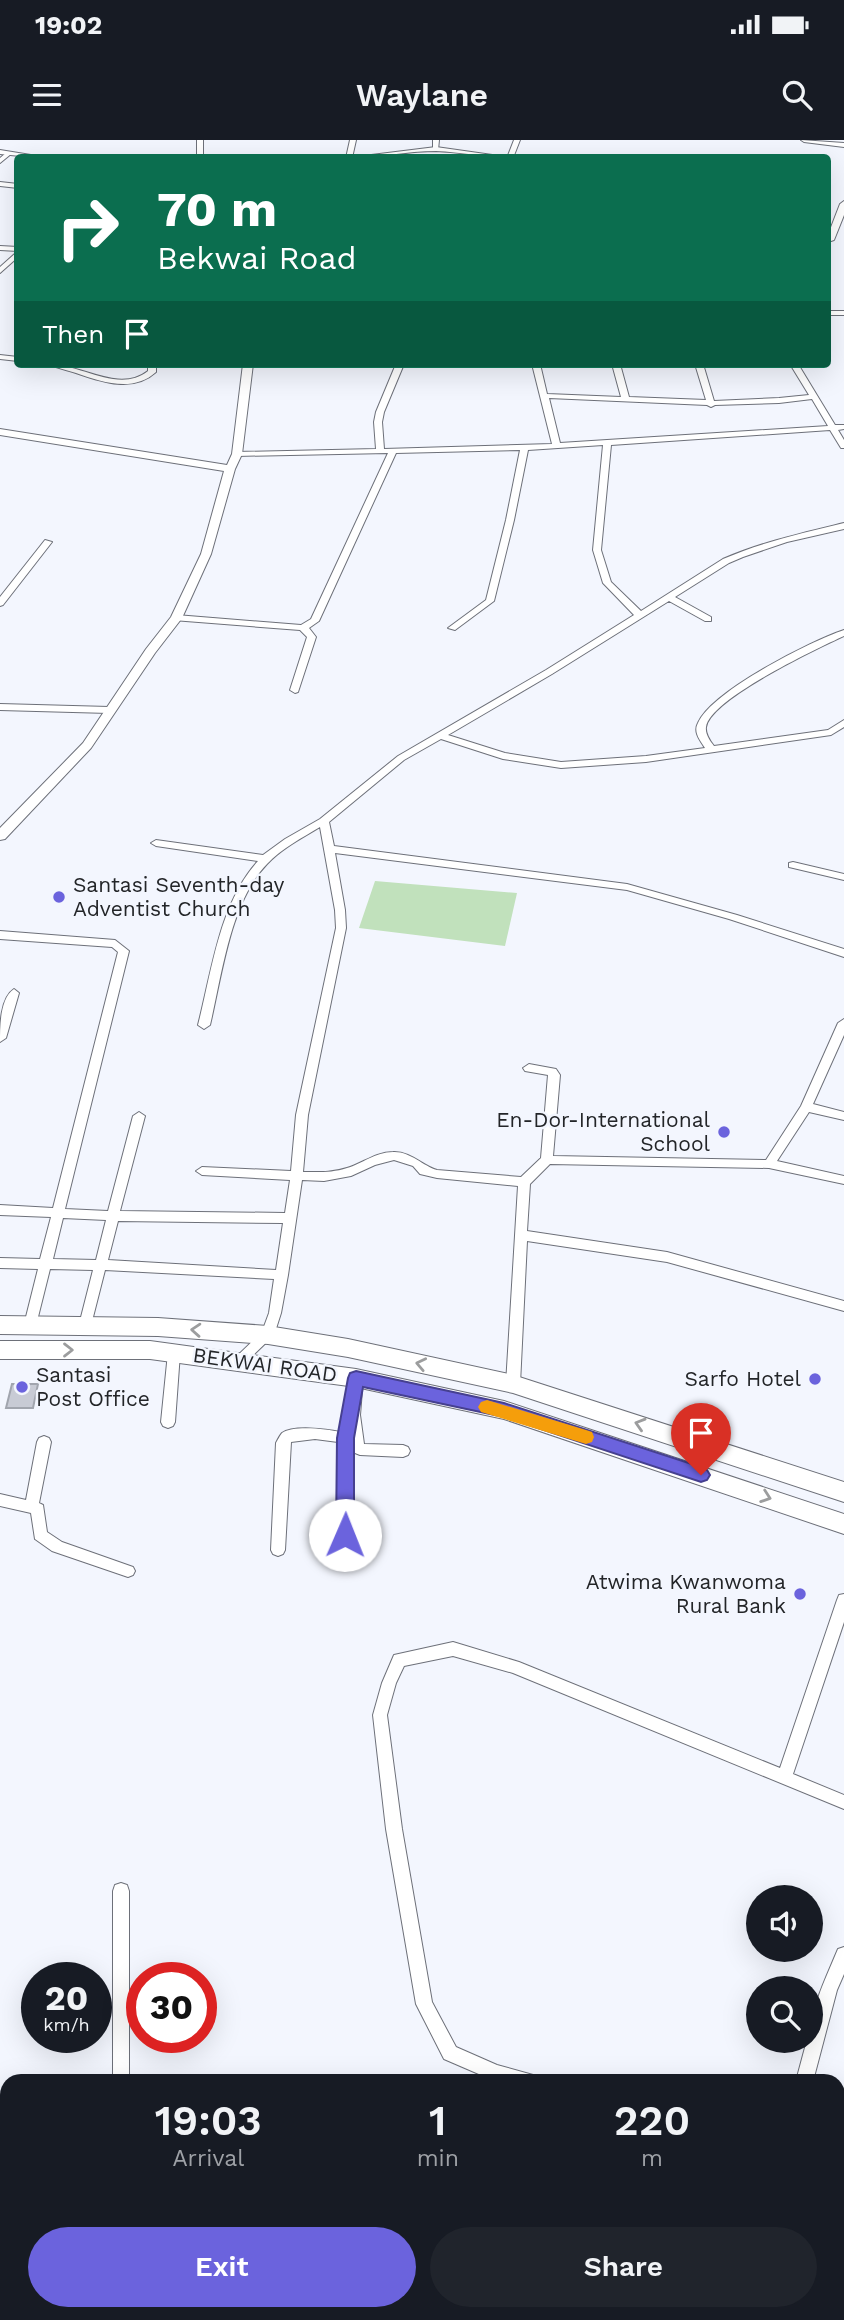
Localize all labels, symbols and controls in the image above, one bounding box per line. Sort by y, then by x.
text: 19:02 [35,10,102,40]
icon: menu [28,76,66,114]
text: Waylane [356,76,488,114]
icon: search [778,76,816,114]
text: 70 m [157,180,277,238]
icon: right [42,182,133,273]
text: Bekwai Road [157,239,357,277]
icon: arrive [118,315,156,353]
text: Then [42,319,104,349]
place label: Santasi Seventh-day Adventist Church [73,872,285,921]
marker: Santasi Seventh-day Adventist Church [51,889,67,905]
place label: En-Dor-International School [496,1107,711,1156]
marker: En-Dor-International School [716,1124,732,1140]
one-way arrow [190,1322,201,1337]
one-way arrow [63,1342,74,1358]
street label: BEKWAI ROAD [191,1342,339,1387]
one-way arrow [415,1357,427,1372]
place label: Santasi Post Office [36,1362,150,1411]
place label: Sarfo Hotel [685,1366,802,1391]
marker: Sarfo Hotel [807,1371,823,1387]
marker: Santasi Post Office [14,1379,30,1395]
pin [671,1403,731,1475]
icon: arrive [682,1414,720,1452]
one-way arrow [634,1417,646,1432]
one-way arrow [760,1489,772,1503]
position arrow [308,1498,382,1572]
place label: Atwima Kwanwoma Rural Bank [586,1569,786,1618]
marker: Atwima Kwanwoma Rural Bank [792,1586,808,1602]
map controls [746,1885,823,2053]
button: sound [746,1885,823,1962]
speed limit sign: 30 [126,1962,217,2053]
button: search [746,1976,823,2053]
text: 20 [45,1977,88,2019]
text: km/h [43,2014,90,2035]
text: 19:03 [155,2096,262,2145]
text: 1 [429,2096,447,2145]
text: 220 [614,2096,690,2145]
text: Arrival [172,2145,244,2172]
text: min [417,2145,459,2172]
text: m [641,2145,663,2172]
button: Exit [28,2227,416,2307]
button: Share [430,2227,817,2307]

